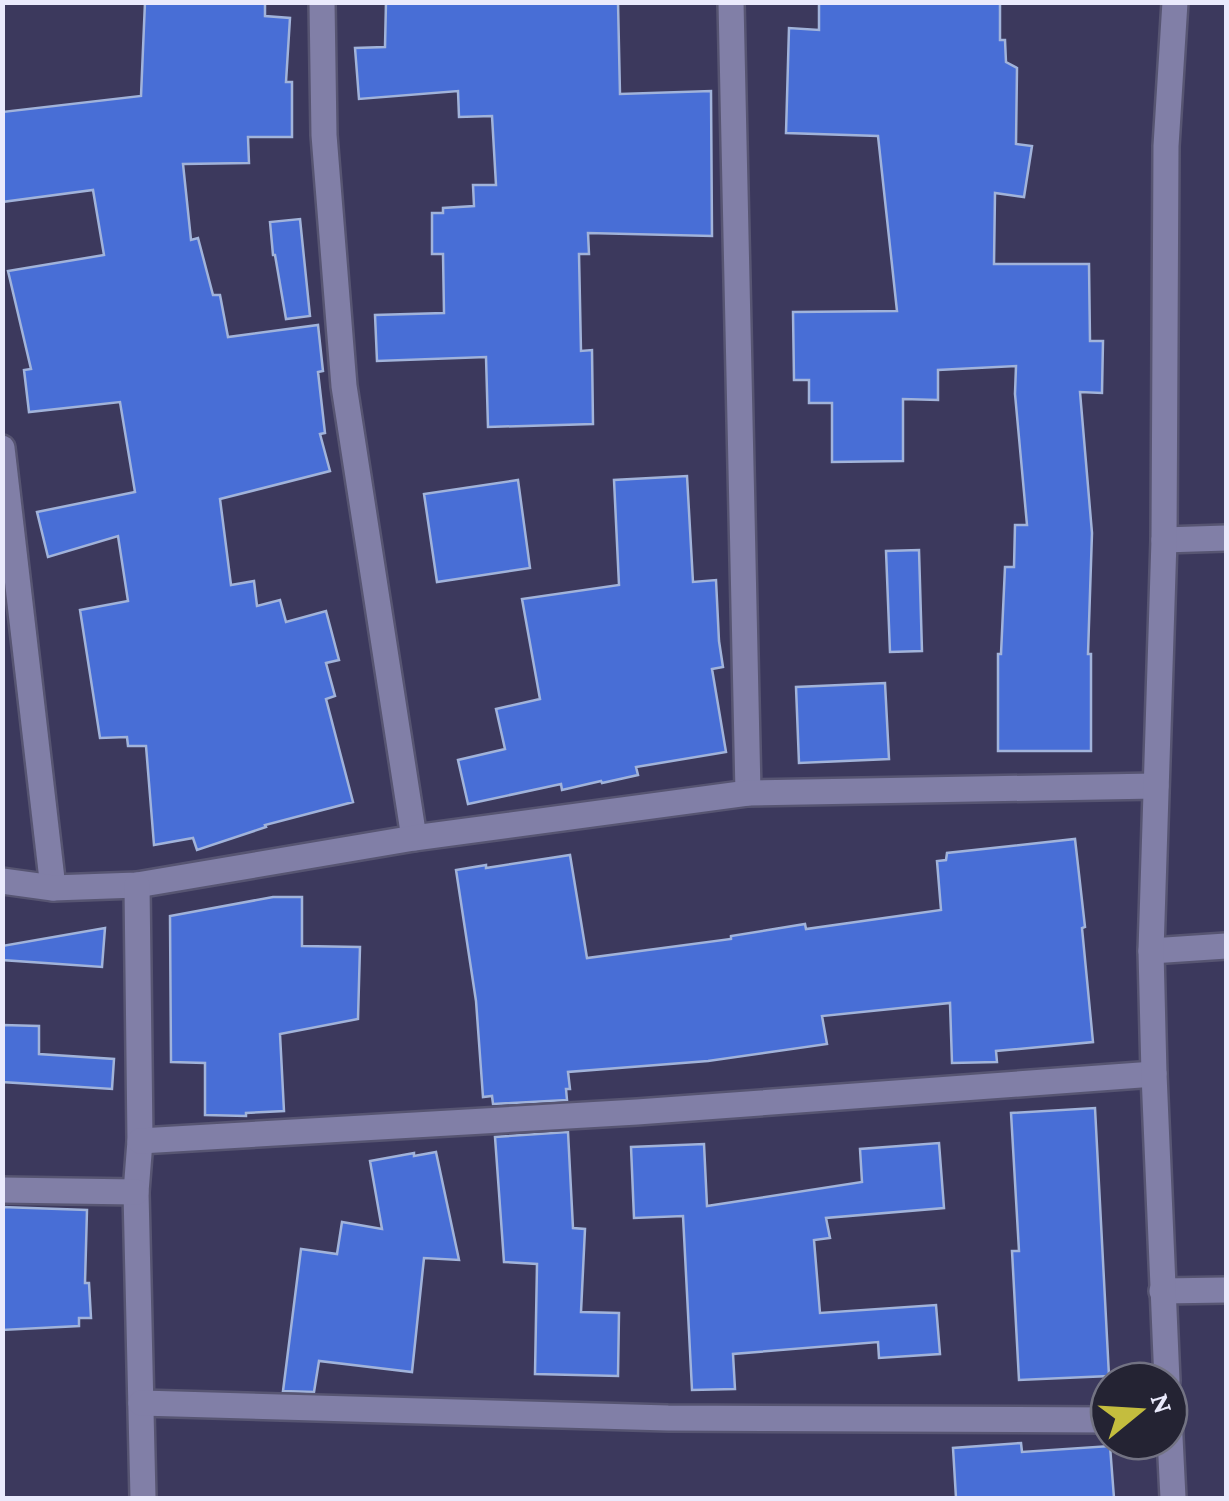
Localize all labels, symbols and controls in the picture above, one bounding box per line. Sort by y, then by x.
north arrow [1089,1361,1189,1461]
text: N [1145,1390,1180,1417]

